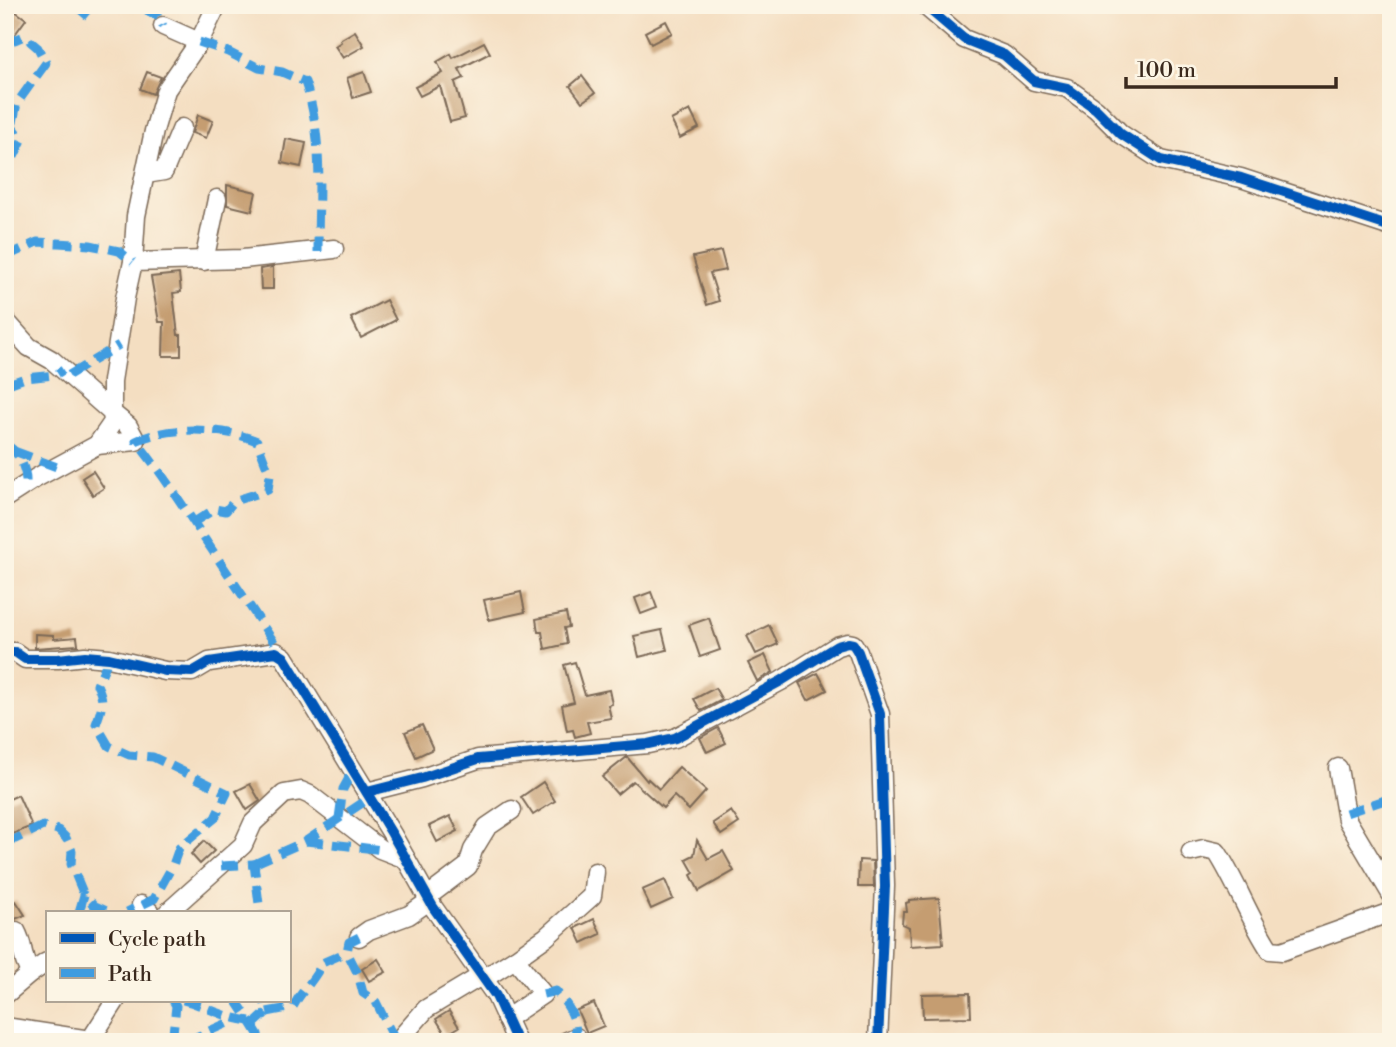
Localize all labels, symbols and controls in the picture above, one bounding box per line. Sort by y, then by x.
scale bar [1126,46,1336,90]
text: 100 m [1137,58,1196,84]
legend [46,911,290,1002]
text: Cycle path [108,927,207,953]
text: Path [108,962,153,988]

